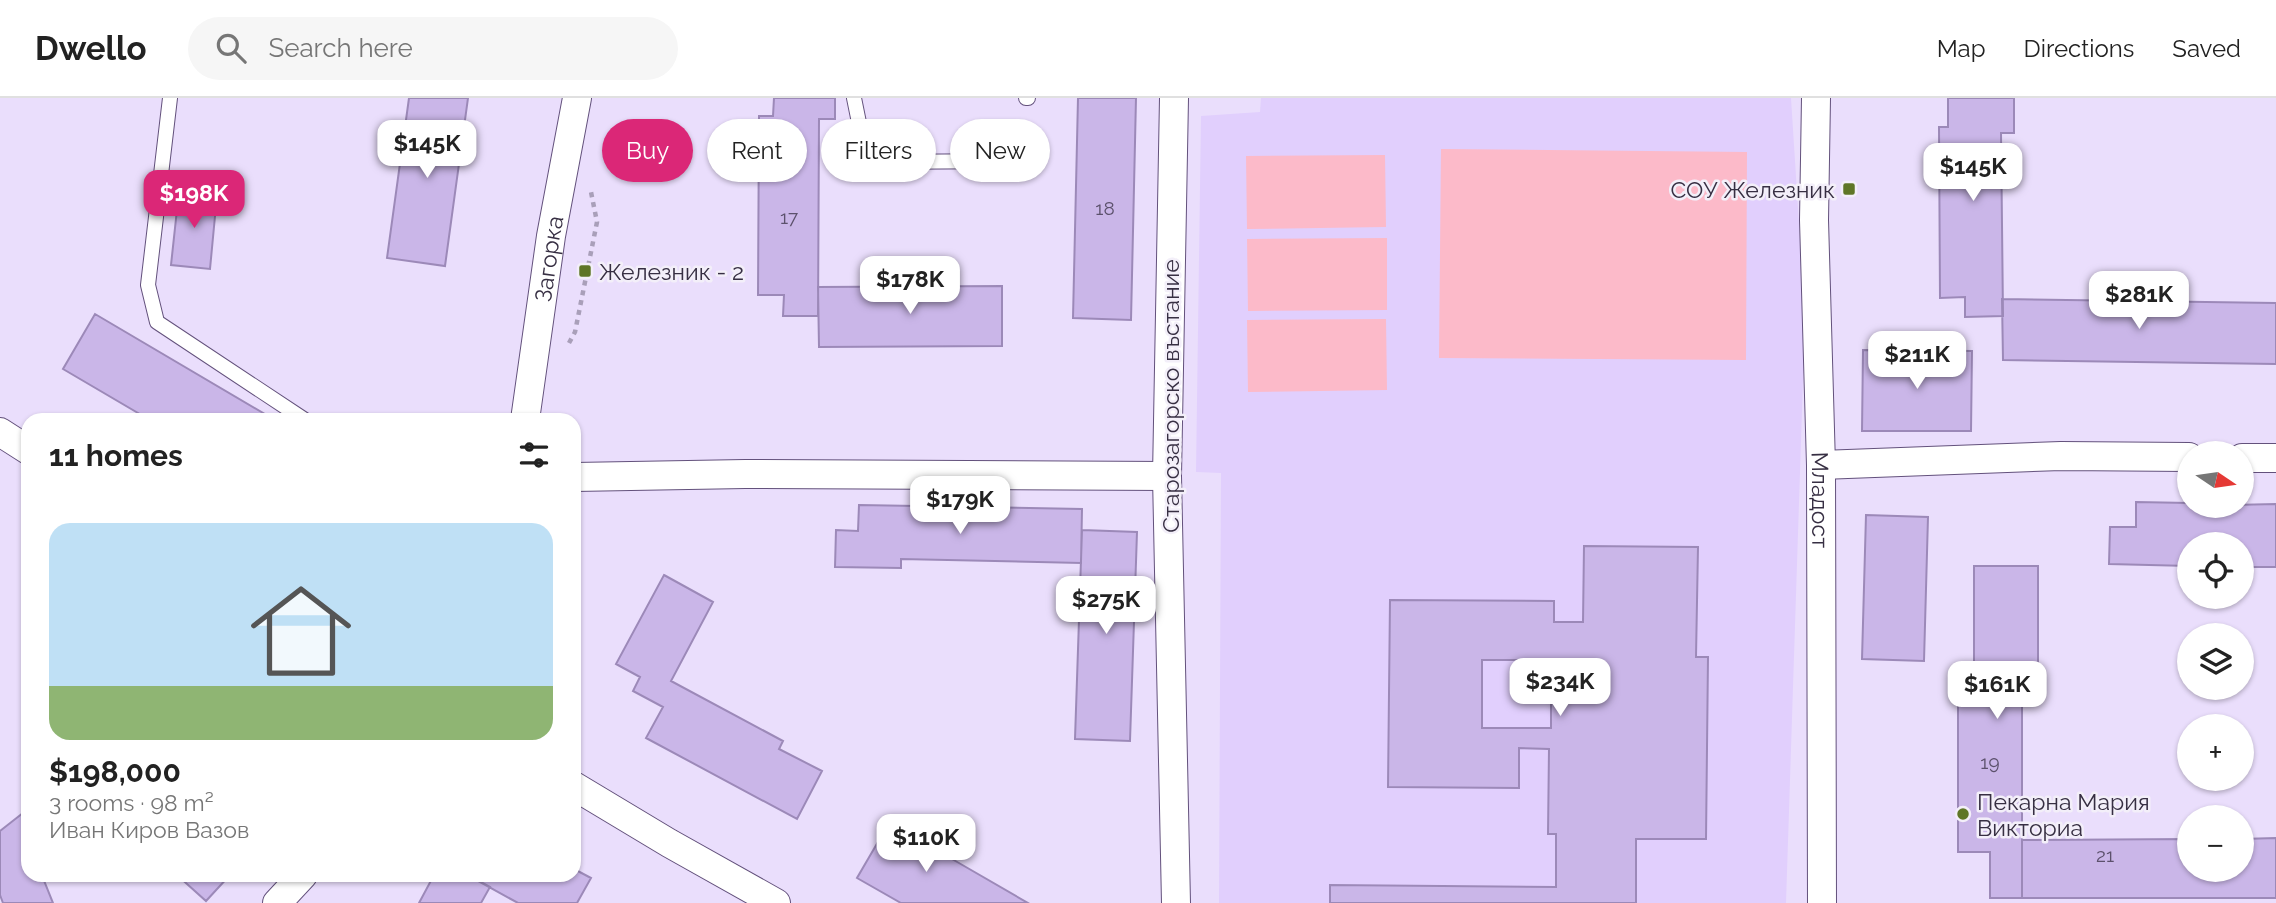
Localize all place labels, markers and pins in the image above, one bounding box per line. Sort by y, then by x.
pin: $145K [378,120,476,180]
pin: $145K [1924,144,2022,203]
pin: $198K [145,170,243,230]
place label: СОУ Железник [1670,176,1835,203]
marker: СОУ Железник [1841,181,1857,197]
pin: $178K [861,256,959,316]
place label: Железник - 2 [599,258,744,285]
marker: Железник - 2 [577,263,593,279]
pin: $281K [2090,272,2188,331]
pin: $211K [1868,331,1966,391]
pin: $179K [911,476,1009,536]
pin: $275K [1057,576,1155,636]
pin: $234K [1511,658,1609,718]
pin: $161K [1948,662,2046,721]
place label: Пекарна Мария Викториа [1977,788,2150,841]
marker: Пекарна Мария Викториа [1955,806,1971,822]
pin: $110K [877,814,975,874]

